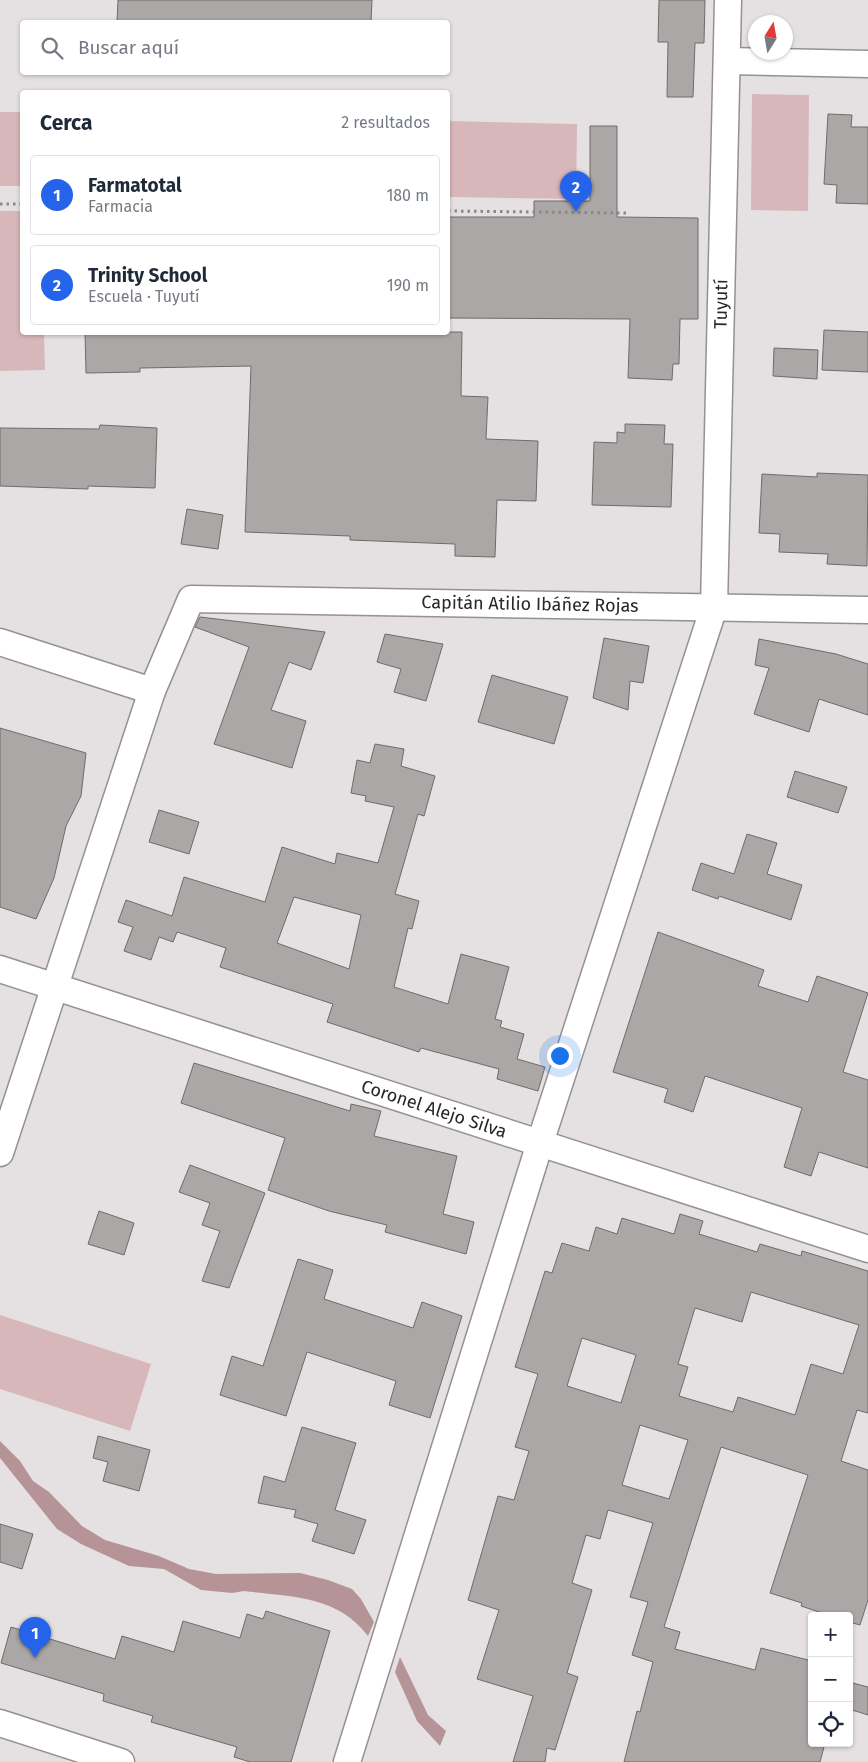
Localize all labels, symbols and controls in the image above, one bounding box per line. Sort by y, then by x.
north arrow [748,15,793,60]
search box [20,20,450,75]
icon: search [38,34,66,62]
text: Buscar aquí [78,36,179,59]
text: Cerca [40,110,92,136]
text: 2 resultados [341,113,430,132]
pin: 2 [560,171,592,212]
text: Farmatotal [88,174,182,197]
text: 1 [53,186,61,205]
text: 180 m [386,186,429,205]
text: Farmacia [88,197,153,216]
text: Trinity School [88,264,207,287]
text: 2 [53,276,61,295]
text: 190 m [387,276,429,295]
street label: Tuyutí [710,279,732,329]
text: Escuela · Tuyutí [88,287,200,306]
street label: Capitán Atilio Ibáñez Rojas [421,591,639,617]
your location [547,1043,573,1069]
street label: Coronel Alejo Silva [359,1075,509,1143]
map controls [808,1612,853,1747]
button: + [808,1612,853,1657]
pin: 1 [19,1617,51,1658]
button: − [808,1657,853,1702]
button: locate [808,1702,853,1747]

